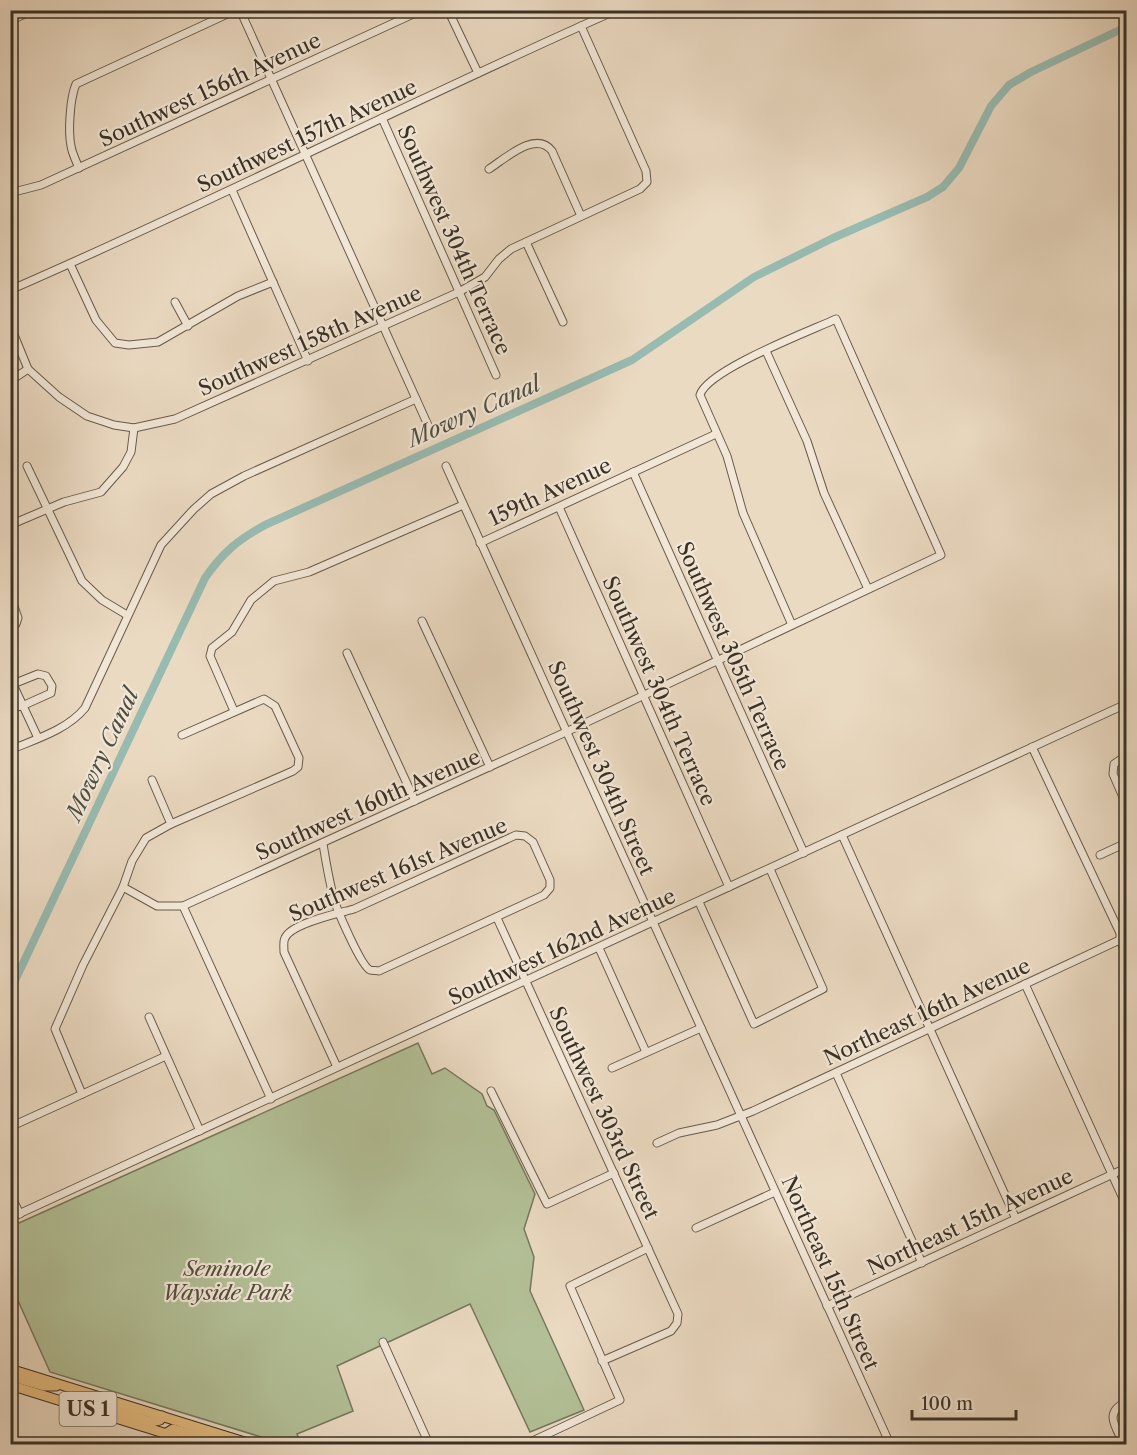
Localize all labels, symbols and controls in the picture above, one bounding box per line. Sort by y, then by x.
street label: Southwest 156th Avenue [95,27,325,152]
street label: Southwest 157th Avenue [193,74,421,198]
street label: Southwest 304th Terrace [392,121,516,358]
street label: Southwest 158th Avenue [194,280,425,401]
water label: Mowry Canal [401,369,547,454]
street label: 159th Avenue [484,452,615,531]
street label: Southwest 305th Terrace [672,537,795,774]
street label: Southwest 304th Terrace [597,572,721,809]
street label: Southwest 304th Street [543,657,660,879]
water label: Mowry Canal [59,681,146,827]
street label: Southwest 160th Avenue [252,744,484,865]
street label: Southwest 161st Avenue [285,812,511,927]
street label: Southwest 162nd Avenue [444,883,679,1010]
street label: Northeast 16th Avenue [820,953,1034,1070]
street label: Southwest 303rd Street [544,1002,665,1224]
street label: Northeast 15th Avenue [863,1163,1077,1280]
street label: Northeast 15th Street [776,1172,885,1374]
park label: Seminole Wayside Park [162,1256,292,1305]
scale bar [912,1383,1016,1421]
road number: US 1 [60,1392,116,1426]
text: 100 m [921,1393,973,1415]

